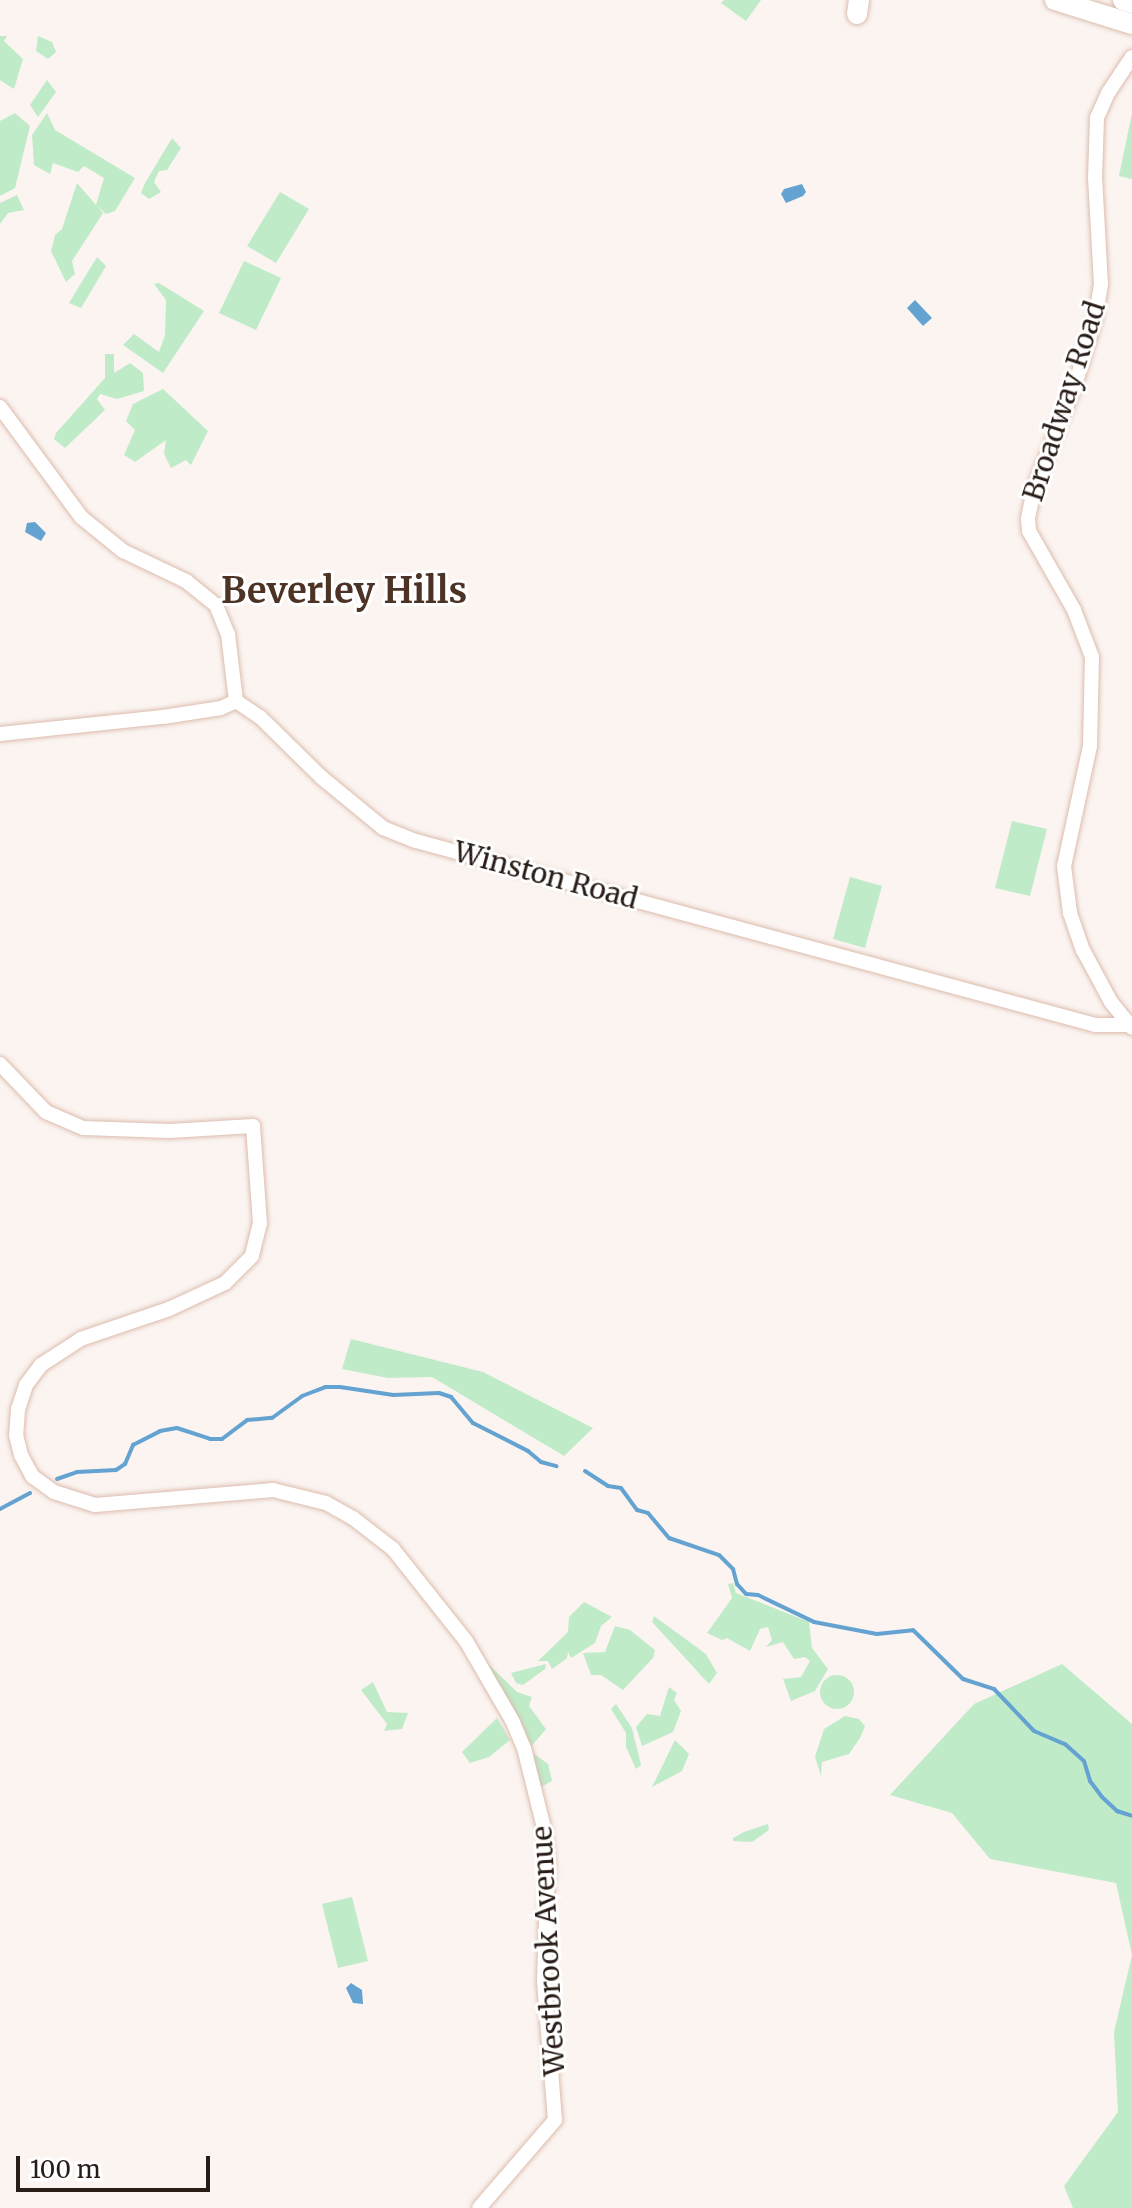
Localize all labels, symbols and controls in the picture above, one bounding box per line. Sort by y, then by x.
street label: Broadway Road [1016,297,1112,505]
district label: Beverley Hills [221,569,467,613]
street label: Winston Road [450,834,642,916]
street label: Westbrook Avenue [525,1825,571,2077]
scale bar [20,2140,214,2190]
text: 100 m [30,2154,100,2185]

